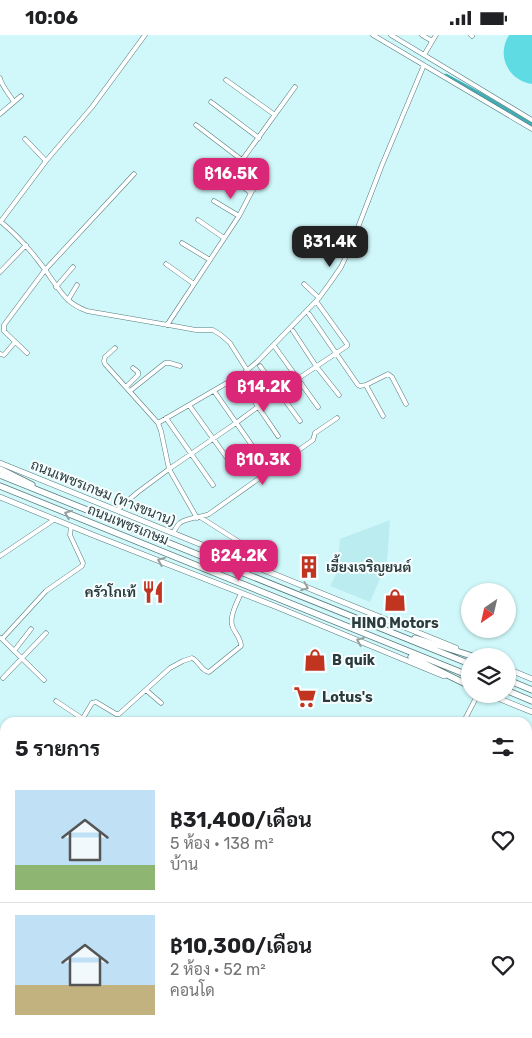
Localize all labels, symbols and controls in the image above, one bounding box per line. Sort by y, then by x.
text: 10:06 [25,6,78,29]
pin: ฿16.5K [190,157,272,200]
text: ฿16.5K [204,164,258,183]
pin: ฿31.4K [289,225,371,268]
text: ฿31.4K [303,232,357,251]
pin: ฿14.2K [223,371,305,413]
text: ฿14.2K [237,377,291,396]
pin: ฿10.3K [222,443,304,486]
text: ฿10.3K [236,450,290,469]
street label: ถนนเพชรเกษม (ทางขนาน) [28,456,178,530]
street label: ถนนเพชรเกษม [85,501,171,549]
one-way arrow [64,510,73,520]
pin: ฿24.2K [198,539,280,582]
text: ฿24.2K [211,546,267,565]
building icon: เฮี้ยงเจริญยนต์ [296,554,322,580]
place label: เฮี้ยงเจริญยนต์ [326,554,412,576]
one-way arrow [157,557,166,567]
restaurant icon: ครัวโกเท้ [140,579,166,605]
one-way arrow [300,580,309,591]
place label: ครัวโกเท้ [85,583,137,601]
north arrow [461,583,516,637]
map controls [461,583,516,703]
shop icon: HINO Motors [382,587,408,613]
place label: HINO Motors [351,615,439,632]
one-way arrow [356,637,365,648]
shop icon: B quik [302,647,328,673]
button: layers [461,648,516,703]
place label: B quik [332,652,376,669]
supermarket icon: Lotus's [292,684,318,710]
place label: Lotus's [322,689,373,706]
icon: filters [489,733,517,761]
text: 5 รายการ [15,736,100,761]
text: ฿31,400/เดือน [170,807,312,832]
icon: home [55,810,115,870]
icon: heart [489,826,517,854]
text: 5 ห้อง · 138 m² [170,834,274,853]
text: บ้าน [170,855,198,874]
text: ฿10,300/เดือน [170,933,312,958]
icon: home [55,935,115,995]
icon: heart [489,951,517,979]
text: 2 ห้อง · 52 m² [170,960,266,979]
text: คอนโด [170,981,215,1000]

